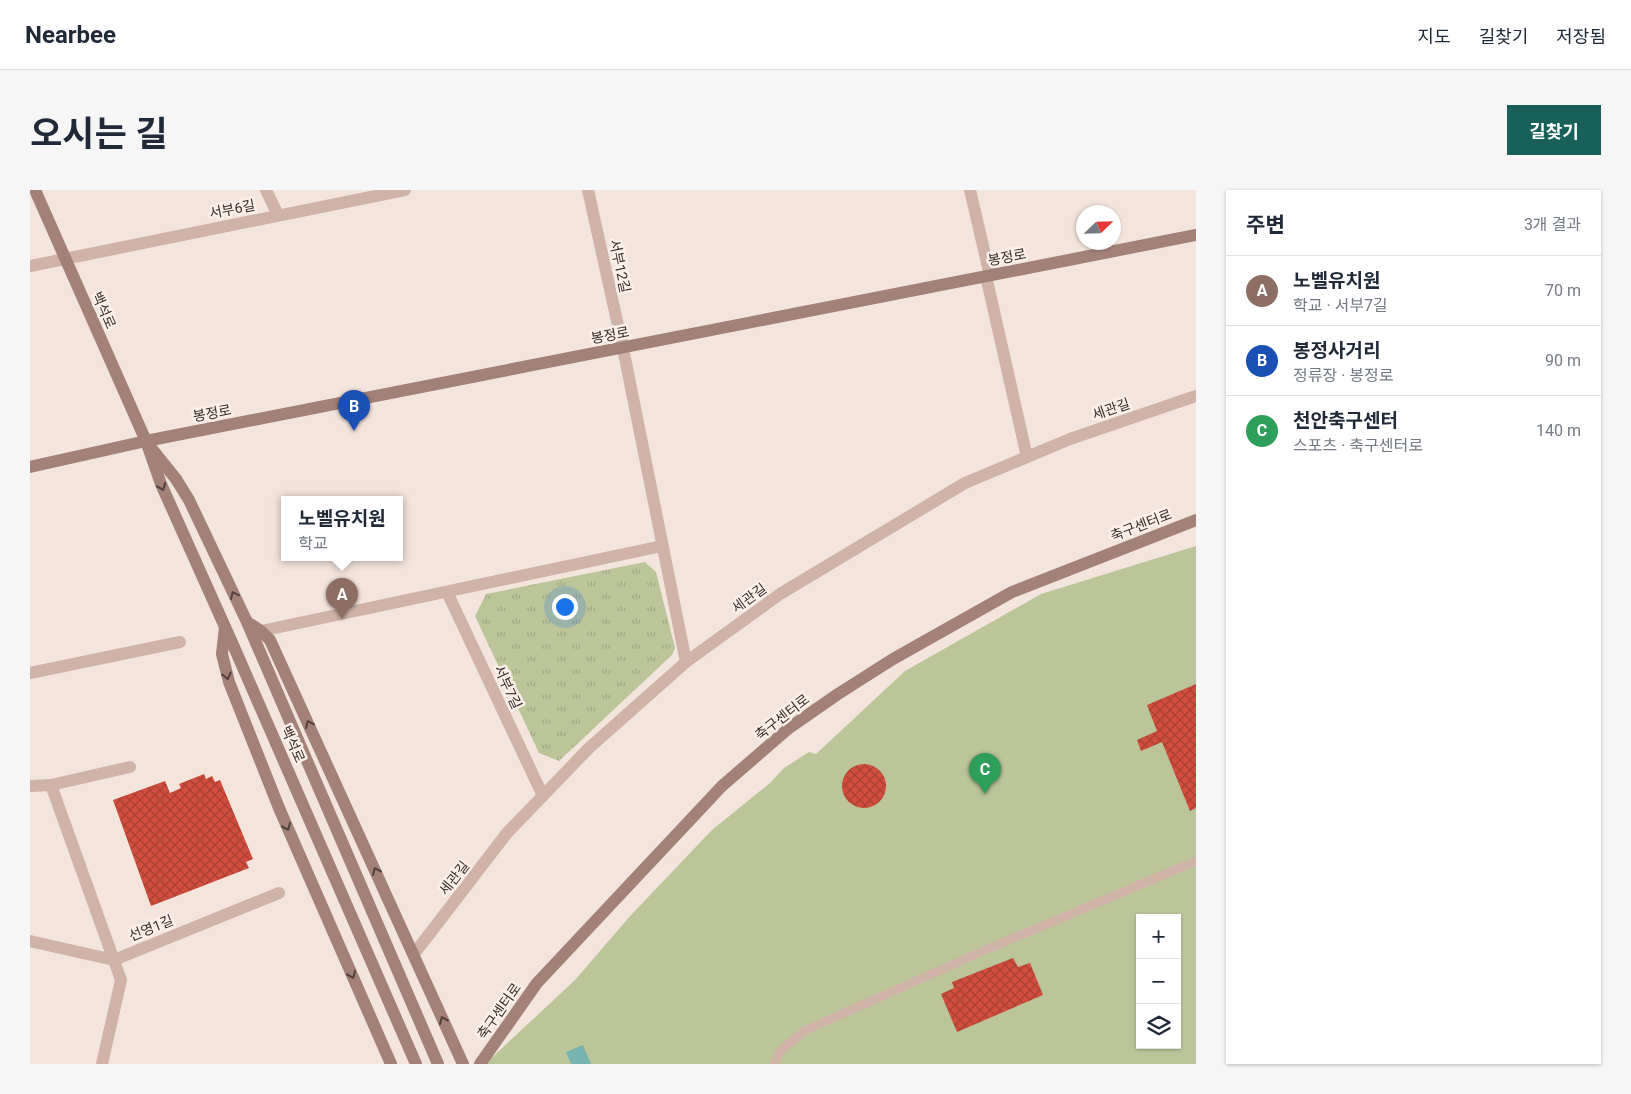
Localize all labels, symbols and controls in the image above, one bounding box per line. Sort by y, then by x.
text: Nearbee [25,21,116,49]
text: 지도 [1418,26,1451,47]
text: 길찾기 [1479,26,1528,47]
text: 저장됨 [1556,26,1606,47]
button: 길찾기 [1507,105,1601,155]
text: 오시는 길 [30,114,168,155]
street label: 서부6길 [208,197,256,221]
north arrow [1076,205,1121,250]
text: 주변 [1246,213,1285,237]
text: 3개 결과 [1524,215,1581,234]
street label: 서부12길 [607,238,633,294]
street label: 봉정로 [987,245,1028,269]
text: 노벨유치원 [1293,269,1380,292]
text: A [1257,281,1267,300]
text: 70 m [1545,281,1581,300]
street label: 백석로 [89,289,119,331]
text: 학교 · 서부7길 [1293,296,1388,315]
street label: 봉정로 [590,323,631,347]
text: 봉정사거리 [1293,339,1380,362]
text: B [1257,351,1267,370]
text: 90 m [1545,351,1581,370]
text: 정류장 · 봉정로 [1293,366,1393,385]
pin: B [338,390,370,431]
street label: 세관길 [1090,395,1132,423]
street label: 봉정로 [192,401,233,425]
text: 천안축구센터 [1293,409,1398,432]
text: C [1257,421,1267,440]
text: 140 m [1536,421,1581,440]
text: 스포츠 · 축구센터로 [1293,436,1423,455]
one-way arrow [156,482,167,491]
popup [281,496,403,561]
street label: 축구센터로 [1108,506,1174,544]
text: 노벨유치원 [298,507,386,530]
text: 학교 [298,534,328,553]
pin: A [326,578,358,619]
street label: 세관길 [729,580,769,616]
one-way arrow [230,591,240,600]
your location [552,594,578,620]
street label: 서부7길 [491,663,525,711]
one-way arrow [221,671,232,680]
street label: 축구센터로 [752,691,812,743]
one-way arrow [304,720,315,729]
street label: 백석로 [278,723,308,765]
pin: C [969,753,1001,794]
one-way arrow [282,822,292,830]
street label: 세관길 [436,858,472,898]
one-way arrow [372,867,382,876]
street label: 선영1길 [126,912,176,944]
map controls [1136,914,1181,1049]
button: + [1136,914,1181,959]
button: − [1136,959,1181,1004]
one-way arrow [346,970,357,979]
street label: 축구센터로 [474,980,524,1042]
button: layers [1136,1004,1181,1049]
one-way arrow [438,1016,449,1025]

